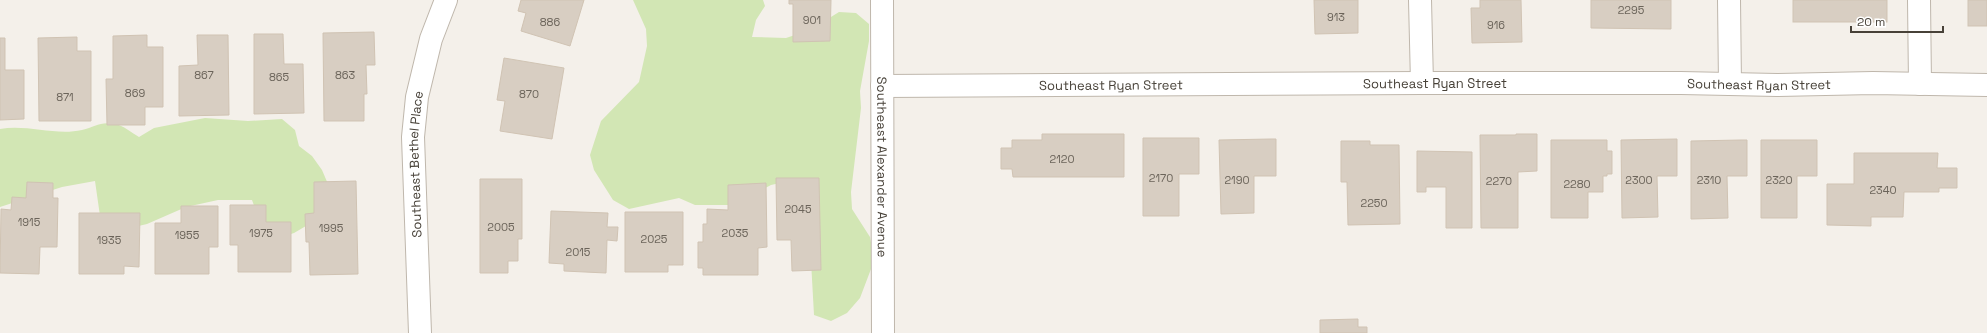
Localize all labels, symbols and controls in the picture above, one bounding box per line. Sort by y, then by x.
house number: 2295 [1618,3,1645,17]
scale bar [1851,8,1943,34]
house number: 913 [1327,10,1345,24]
house number: 901 [803,13,821,27]
text: 20 m [1857,14,1885,30]
house number: 886 [540,15,560,29]
house number: 916 [1487,18,1505,32]
house number: 867 [194,68,214,82]
house number: 863 [335,68,355,82]
house number: 865 [269,70,289,84]
street label: Southeast Ryan Street [1363,75,1507,92]
street label: Southeast Ryan Street [1687,75,1831,94]
street label: Southeast Ryan Street [1039,76,1183,94]
street label: Southeast Alexander Avenue [873,77,891,257]
house number: 869 [125,86,145,100]
house number: 870 [519,87,539,101]
street label: Southeast Bethel Place [405,89,427,238]
house number: 871 [56,90,74,104]
house number: 2120 [1050,152,1074,166]
house number: 2170 [1149,171,1173,185]
house number: 2190 [1224,173,1250,187]
house number: 2300 [1625,173,1653,187]
house number: 2310 [1697,173,1721,187]
house number: 2320 [1766,173,1792,187]
house number: 2270 [1486,174,1512,188]
house number: 2280 [1563,177,1591,191]
house number: 2340 [1869,183,1897,197]
house number: 2250 [1361,196,1387,210]
house number: 2045 [784,202,812,216]
house number: 1915 [18,215,41,229]
house number: 2005 [487,220,515,234]
house number: 1995 [319,221,344,235]
house number: 1975 [249,226,273,240]
house number: 2035 [722,226,749,240]
house number: 1955 [175,228,200,242]
house number: 2025 [641,232,668,246]
house number: 1935 [97,233,122,247]
house number: 2015 [566,245,591,259]

